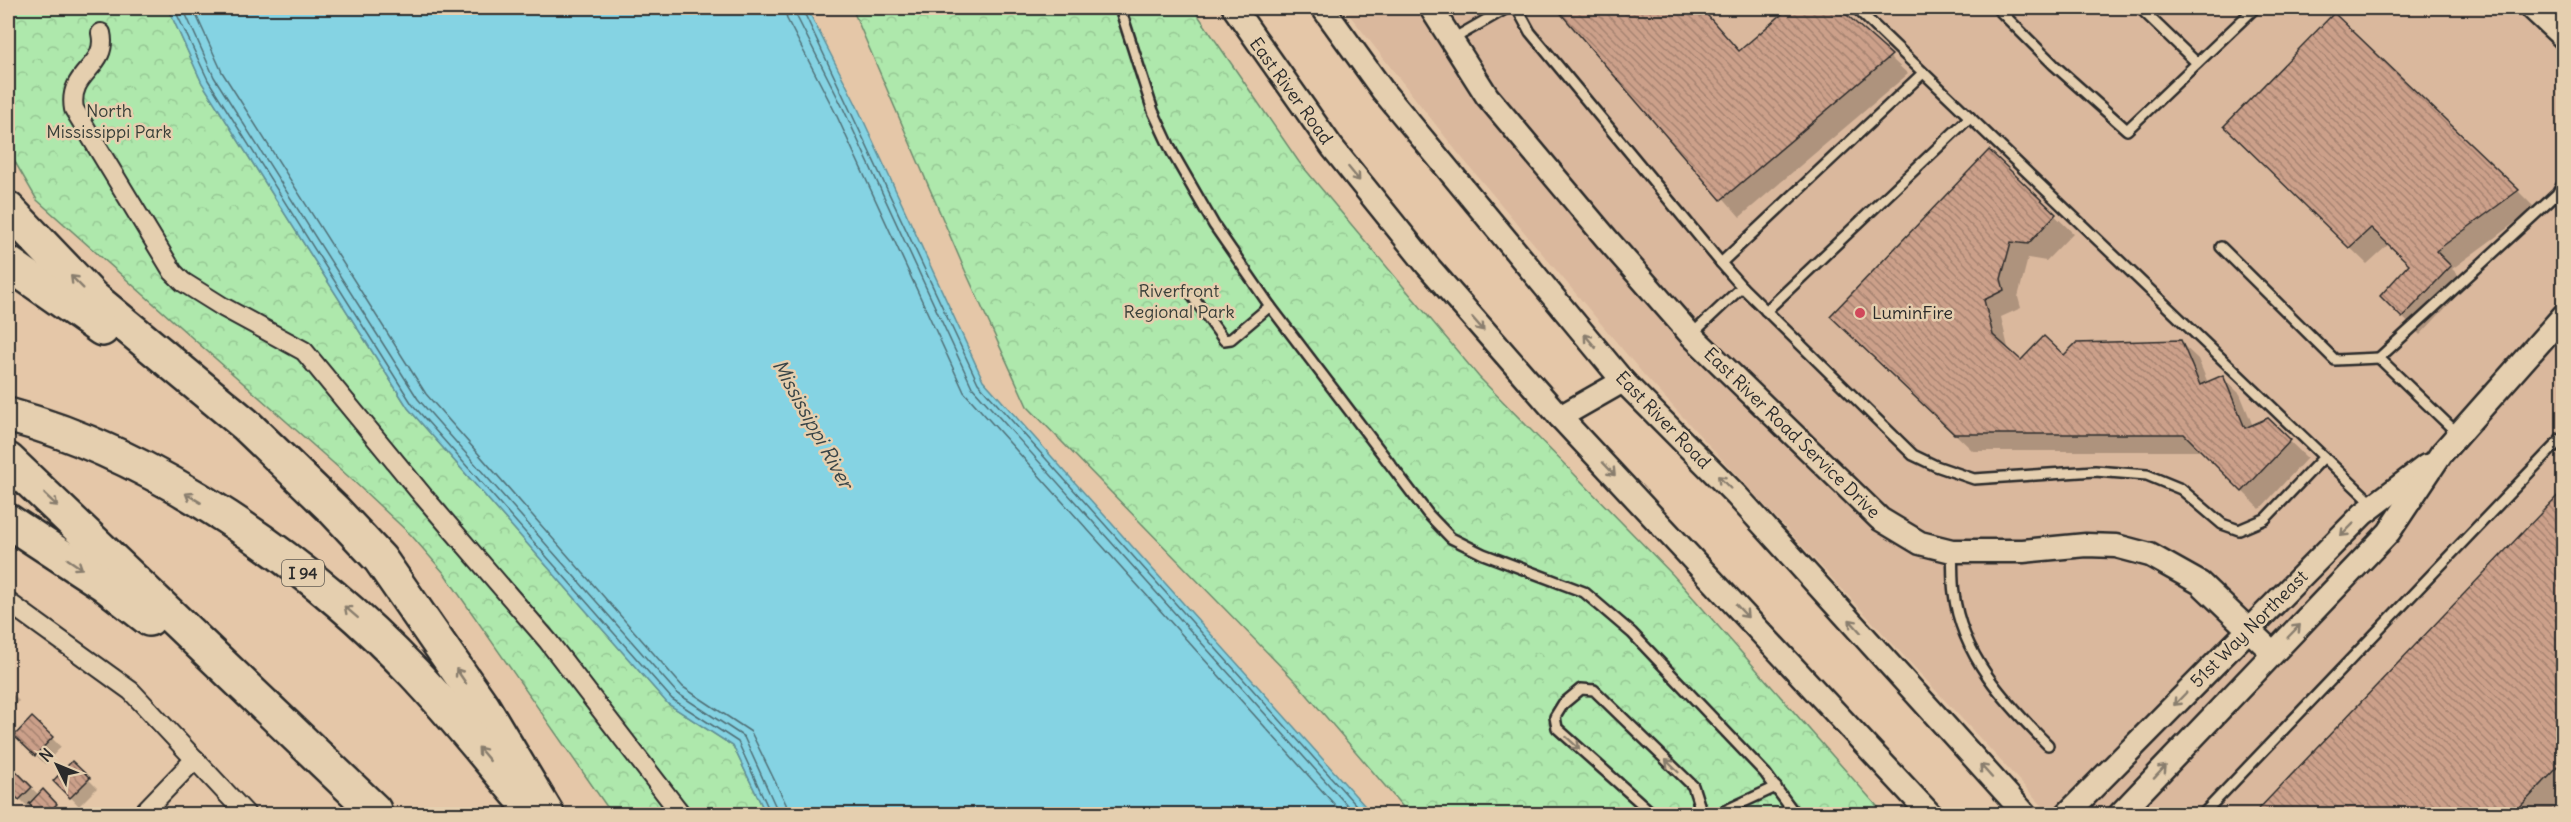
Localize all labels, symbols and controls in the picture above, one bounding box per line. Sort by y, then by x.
street label: East River Road [1245,33,1338,149]
park label: North Mississippi Park [46,99,172,143]
one-way arrow [1347,166,1360,182]
one-way arrow [70,275,85,289]
park label: Riverfront Regional Park [1123,279,1235,323]
place label: LuminFire [1872,301,1953,324]
marker: LuminFire [1853,306,1867,320]
one-way arrow [1471,316,1485,331]
one-way arrow [1583,334,1597,349]
street label: East River Road Service Drive [1699,342,1885,523]
water label: Mississippi River [768,355,861,495]
street label: East River Road [1611,366,1716,474]
one-way arrow [1602,461,1616,476]
one-way arrow [1717,475,1731,490]
one-way arrow [43,492,58,507]
one-way arrow [185,492,202,504]
one-way arrow [2339,523,2354,537]
one-way arrow [66,558,82,570]
road number: I 94 [282,560,324,586]
street label: 51st Way Northeast [2185,565,2312,692]
one-way arrow [1735,604,1749,619]
one-way arrow [343,606,359,619]
one-way arrow [1848,619,1862,634]
one-way arrow [2287,623,2302,638]
one-way arrow [455,668,467,684]
one-way arrow [2173,691,2188,706]
north arrow [27,735,87,795]
one-way arrow [1565,736,1580,750]
text: N [35,744,57,766]
one-way arrow [477,747,491,762]
one-way arrow [1665,759,1680,773]
one-way arrow [1979,764,1993,779]
one-way arrow [2153,765,2167,780]

